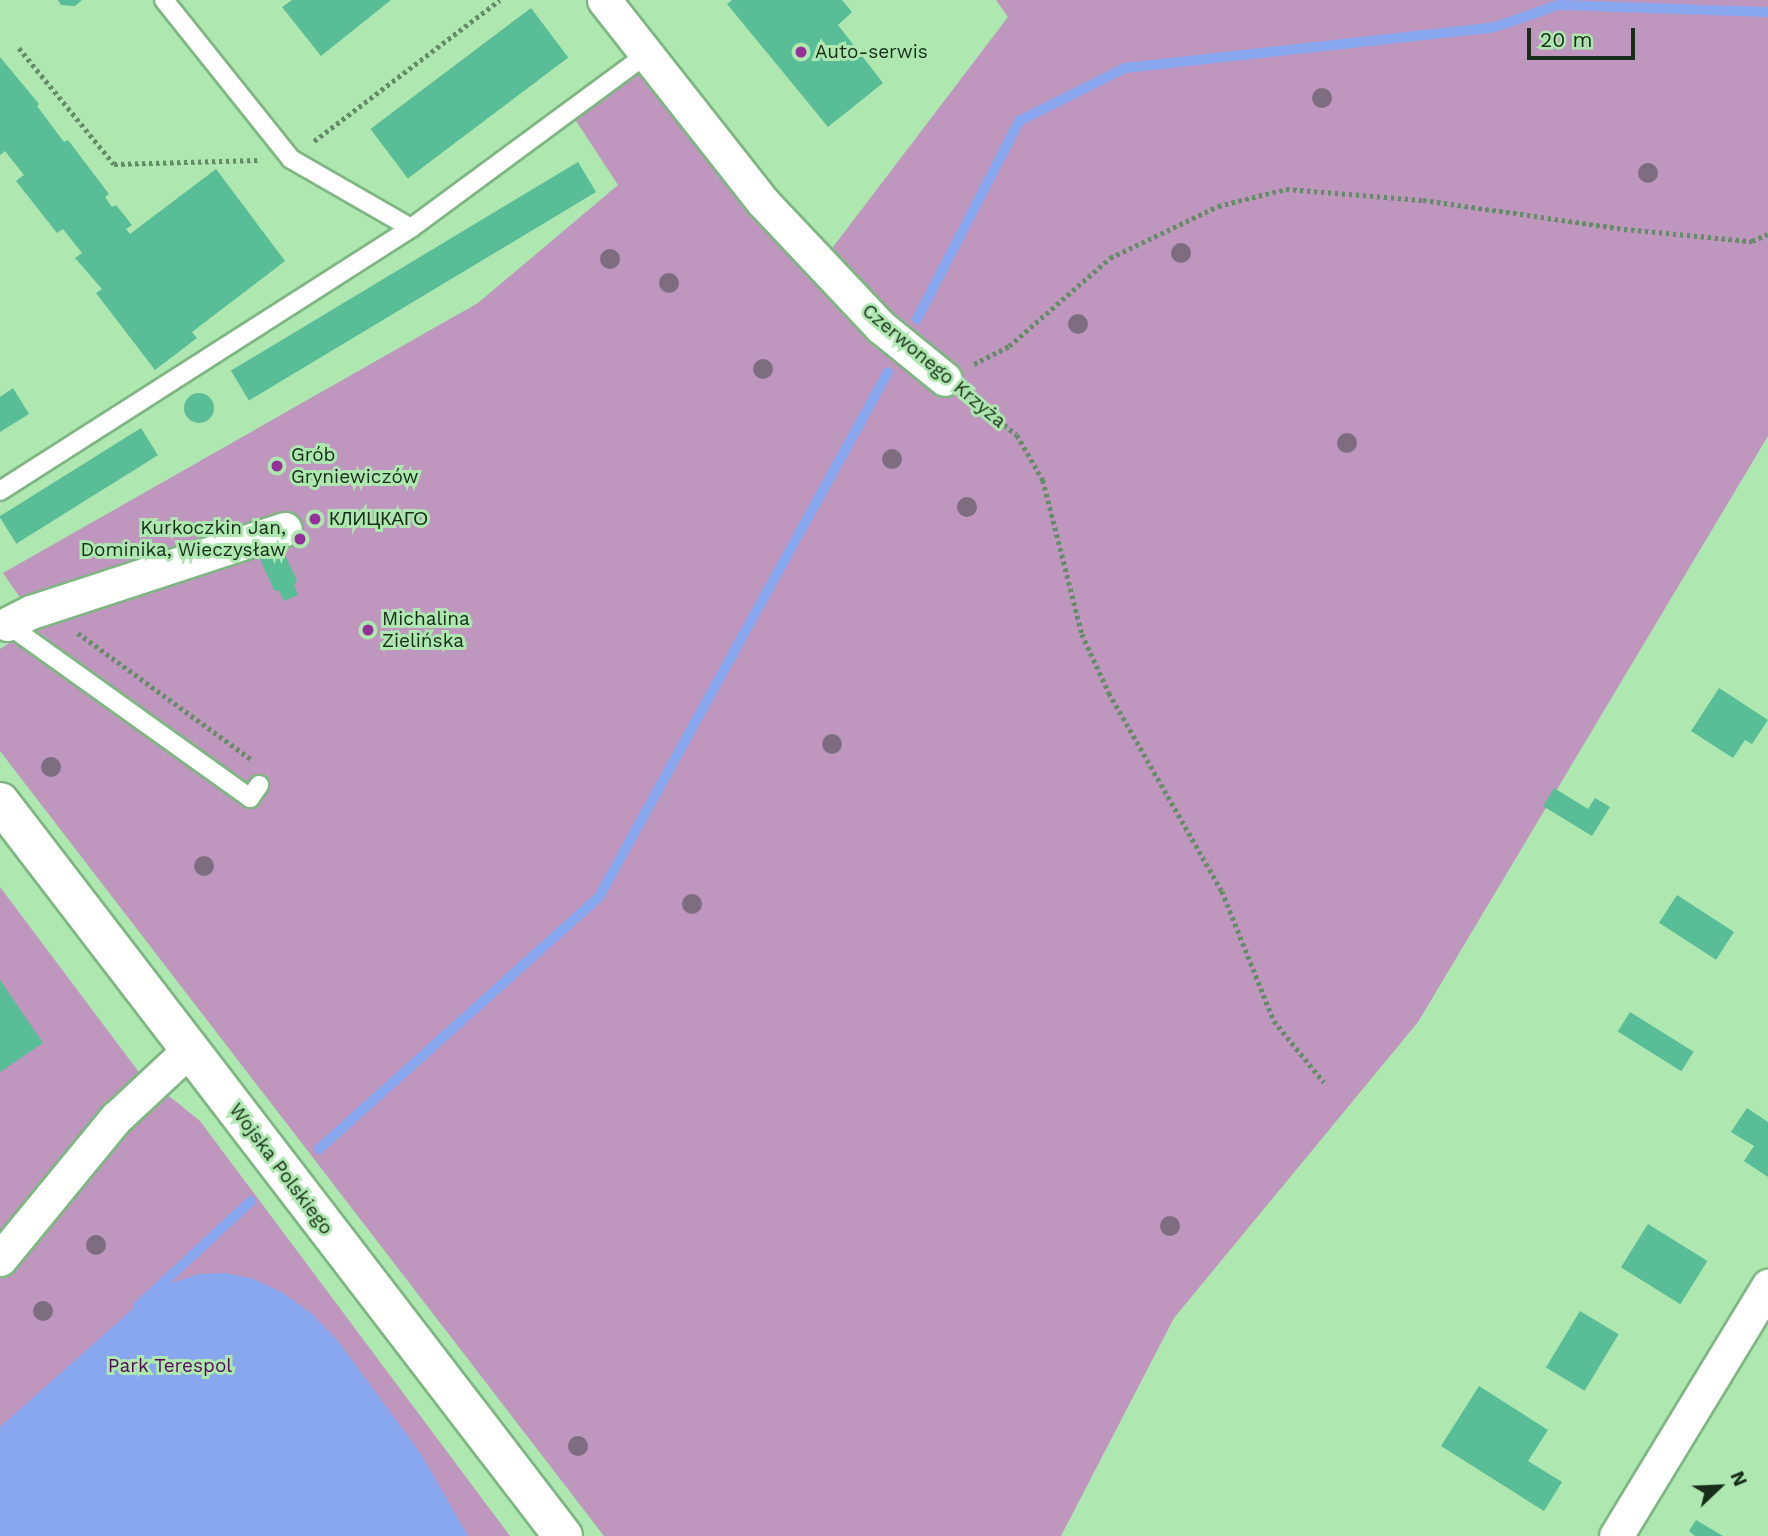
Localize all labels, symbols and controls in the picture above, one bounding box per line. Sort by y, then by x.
scale bar [1530,14,1638,58]
text: 20 m [1540,27,1592,52]
place label: Auto-serwis [815,41,928,63]
marker: Auto-serwis [793,44,809,60]
street label: Czerwonego Krzyża [858,299,1010,433]
place label: Grób Gryniewiczów [291,444,418,488]
marker: Grób Gryniewiczów [269,458,285,474]
place label: КЛИЦКАГО [329,508,428,530]
marker: КЛИЦКАГО [307,511,323,527]
place label: Kurkoczkin Jan, Dominika, Wieczysław [80,517,286,561]
marker: Kurkoczkin Jan, Dominika, Wieczysław [292,531,308,547]
place label: Michalina Zielińska [382,608,470,652]
marker: Michalina Zielińska [360,622,376,638]
street label: Wojska Polskiego [224,1099,338,1239]
park label: Park Terespol [107,1355,233,1377]
north arrow [1684,1452,1754,1522]
text: N [1725,1468,1752,1490]

